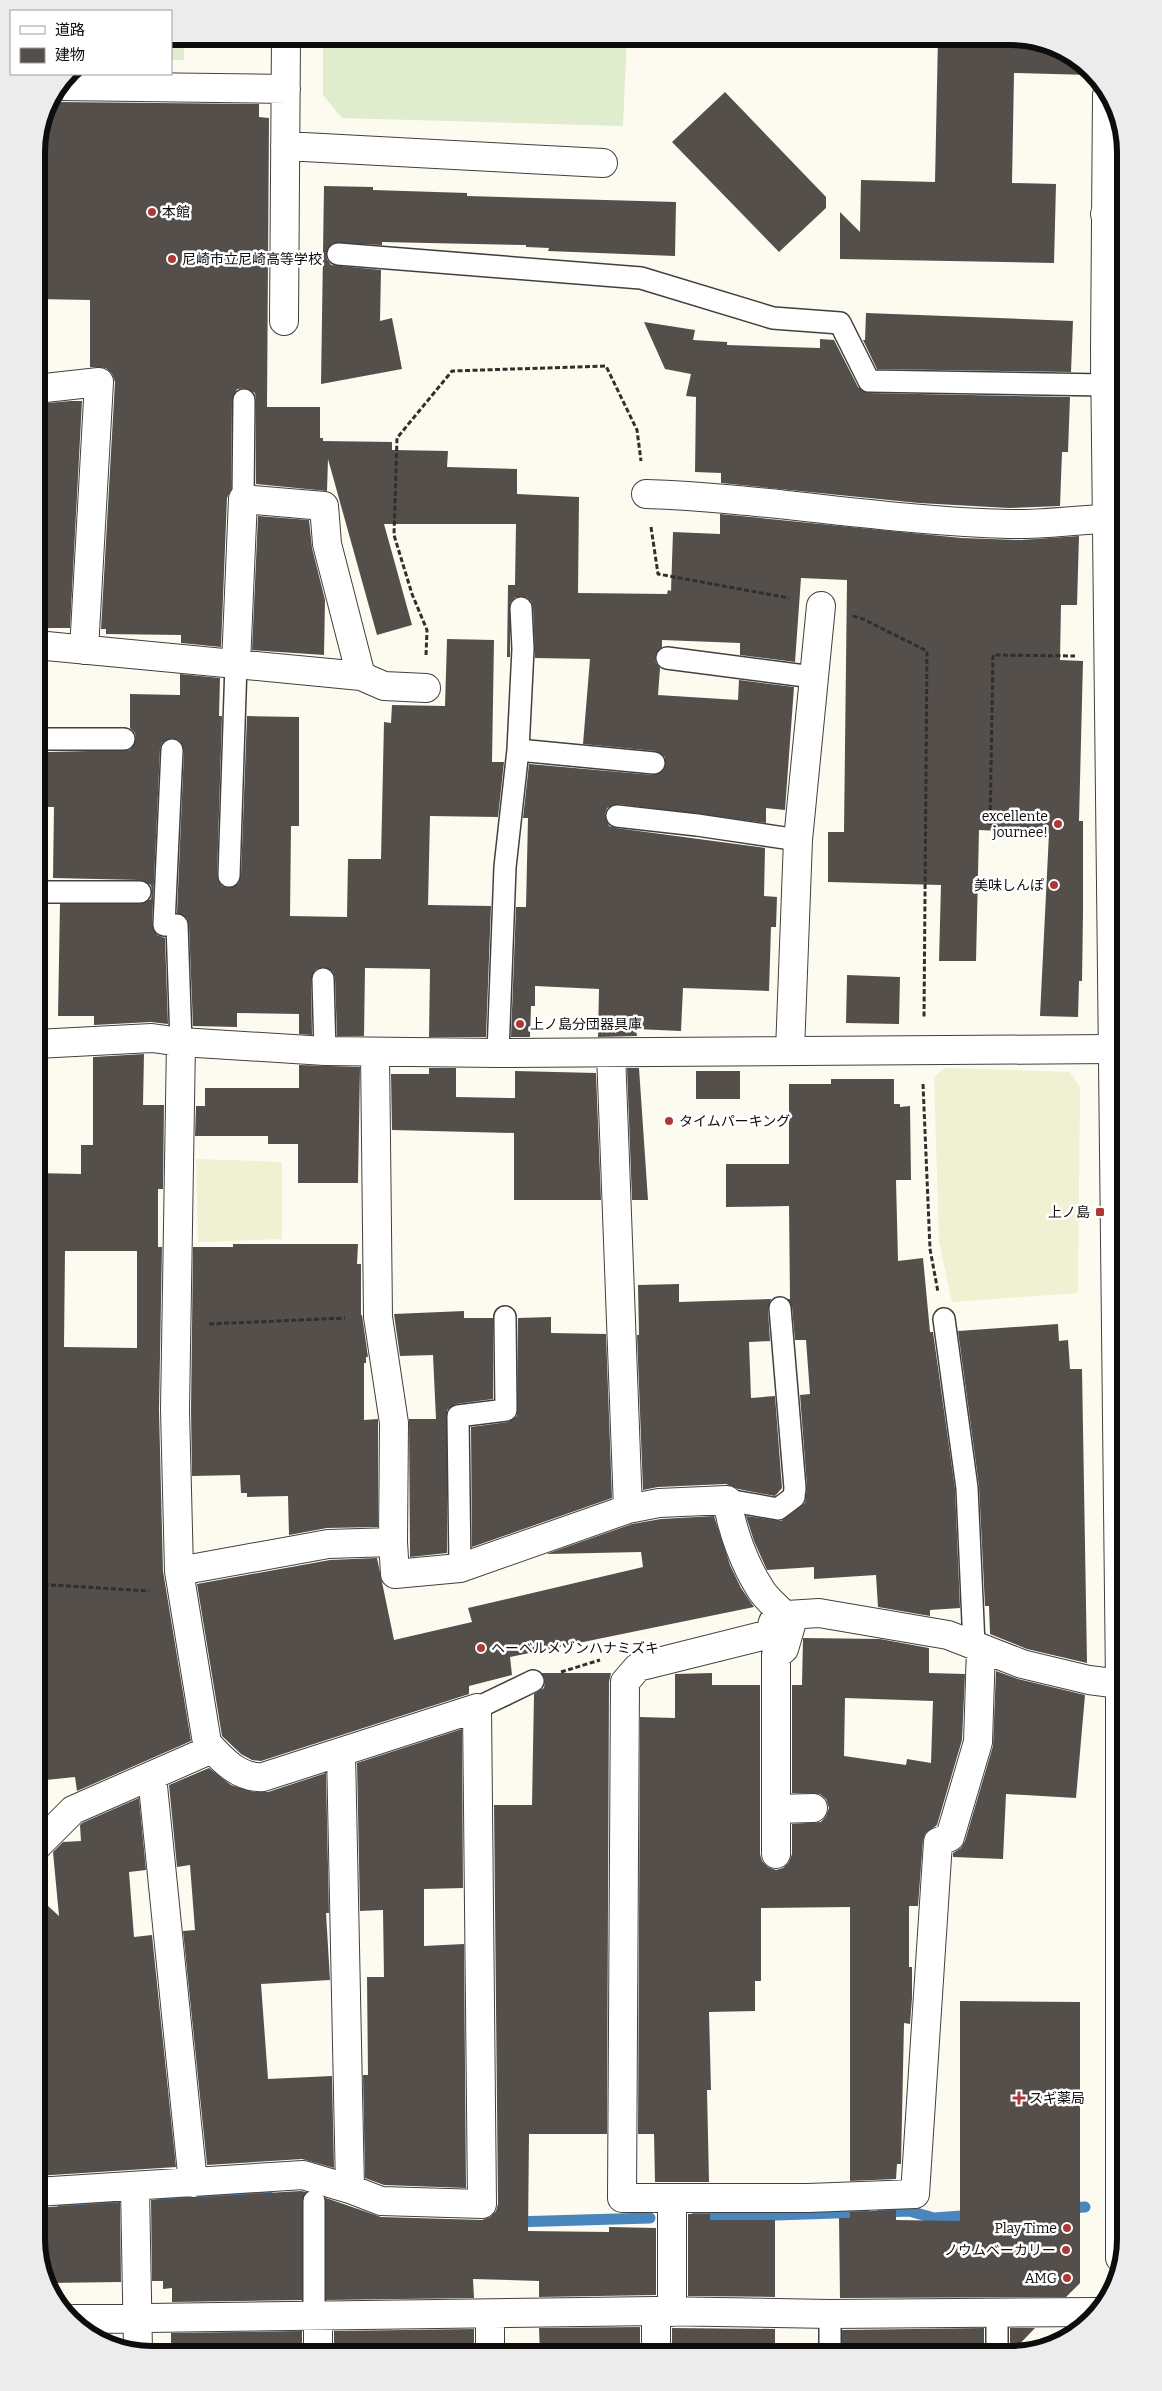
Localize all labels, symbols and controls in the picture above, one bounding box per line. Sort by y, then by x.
legend [10,10,172,75]
text: 道路 [55,21,85,39]
text: 建物 [55,46,85,64]
place label: 本館 [162,204,190,221]
marker: 本館 [146,206,158,218]
place label: 尼崎市立尼崎高等学校 [182,251,322,268]
marker: 尼崎市立尼崎高等学校 [166,253,178,265]
place label: excellente journee! [982,808,1048,841]
marker: excellente journee! [1052,818,1064,830]
place label: 美味しんぽ [974,877,1044,894]
marker: 美味しんぽ [1048,879,1060,891]
place label: 上ノ島分団器具庫 [530,1016,642,1033]
marker: 上ノ島分団器具庫 [514,1018,526,1030]
place label: タイムパーキング [679,1113,790,1130]
marker: タイムパーキング [663,1115,675,1127]
place label: 上ノ島 [1048,1204,1090,1221]
marker: 上ノ島 [1094,1206,1106,1218]
place label: ヘーベルメゾンハナミズキ [491,1640,659,1657]
marker: ヘーベルメゾンハナミズキ [475,1642,487,1654]
place label: スギ薬局 [1029,2090,1085,2107]
marker: スギ薬局 [1013,2092,1025,2104]
place label: Play Time [995,2220,1057,2237]
marker: Play Time [1061,2222,1073,2234]
place label: ノウムベーカリー [944,2242,1056,2259]
marker: ノウムベーカリー [1060,2244,1072,2256]
place label: AMG [1025,2270,1057,2287]
marker: AMG [1061,2272,1073,2284]

